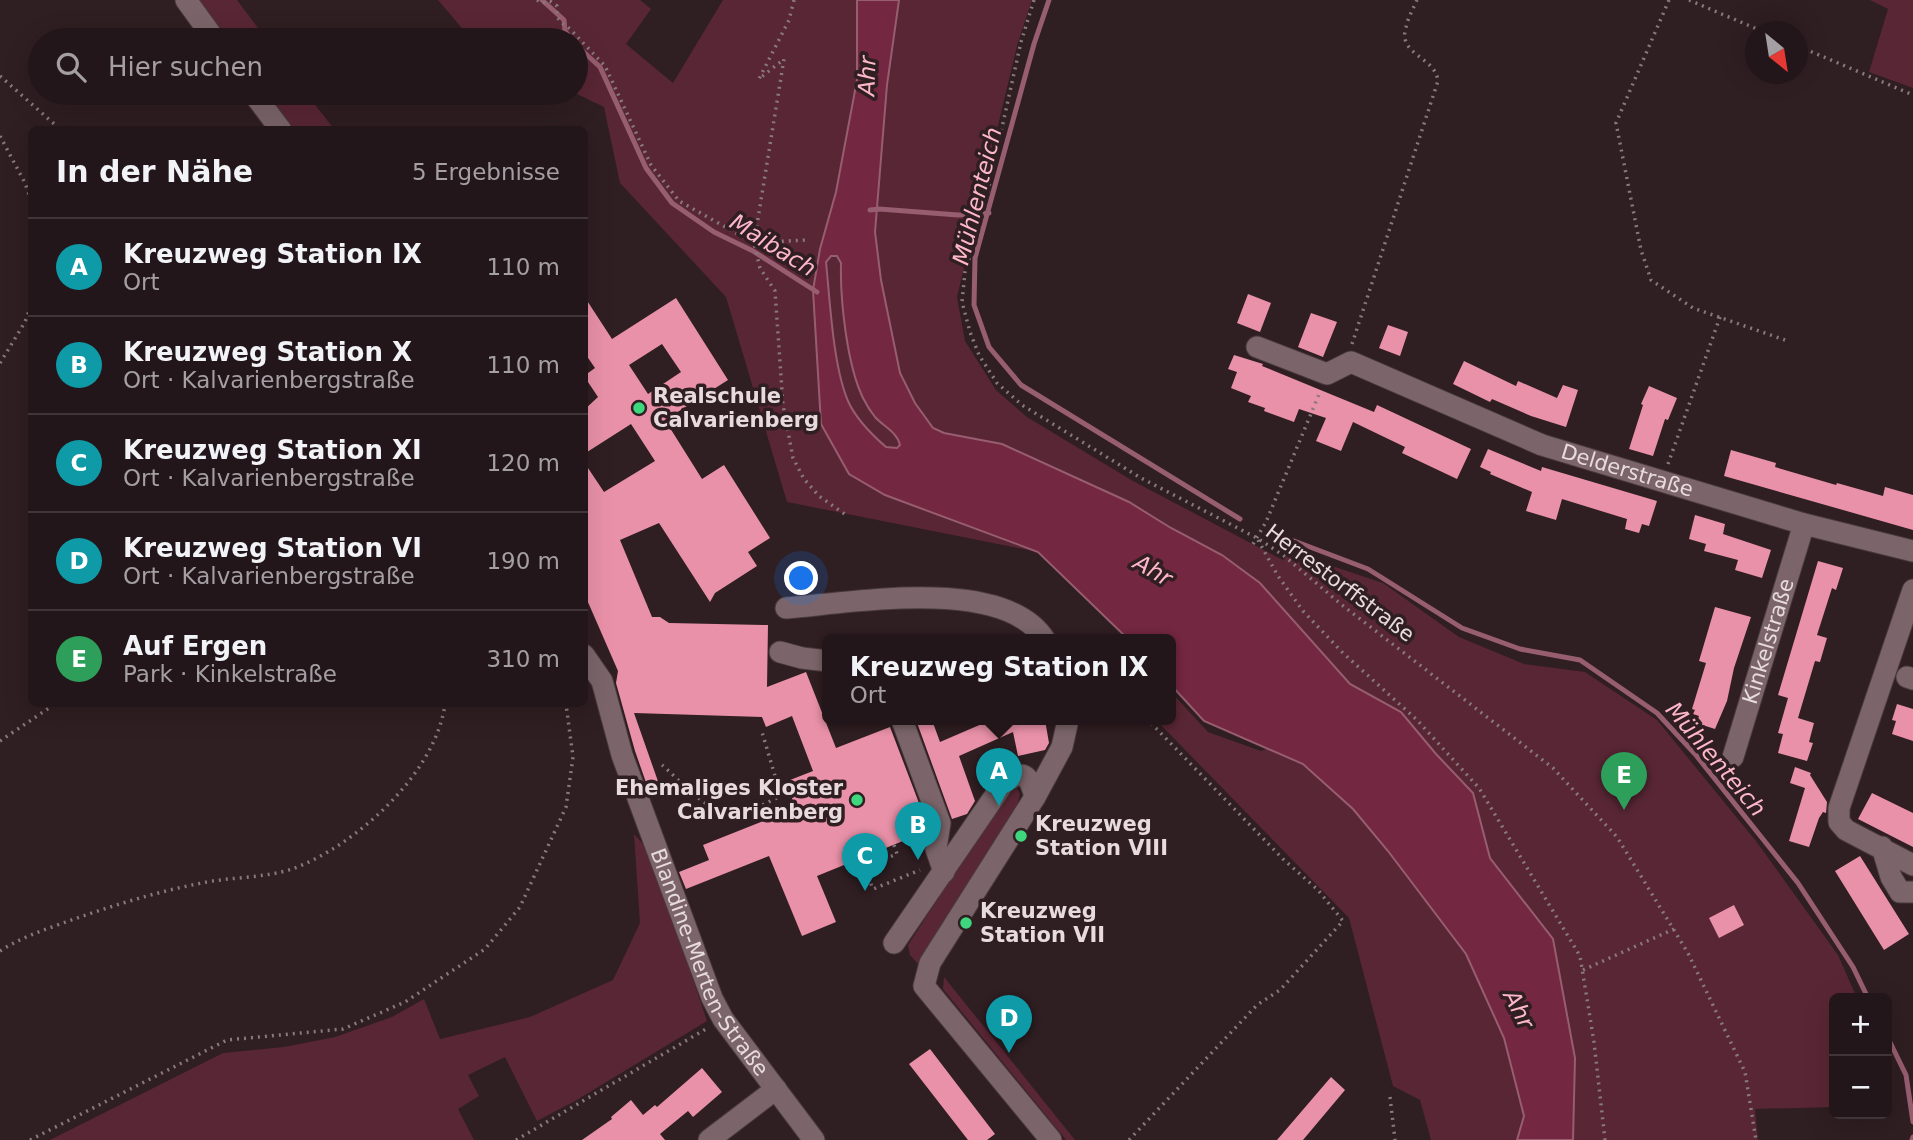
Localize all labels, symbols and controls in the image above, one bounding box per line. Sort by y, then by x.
north arrow [1745,21,1808,84]
search box [28,28,588,105]
icon: search [52,48,90,86]
text: Hier suchen [108,52,263,82]
water label: Ahr [853,54,881,98]
water label: Mühlenteich [947,124,1007,268]
text: In der Nähe [56,154,253,189]
text: 5 Ergebnisse [412,159,560,185]
water label: Maibach [725,208,821,282]
text: Kreuzweg Station IX [123,239,422,269]
text: A [70,254,88,280]
text: 110 m [486,254,560,280]
text: Ort [123,269,160,295]
text: Kreuzweg Station X [123,337,412,367]
text: B [70,352,88,378]
text: 110 m [486,352,560,378]
text: Ort · Kalvarienbergstraße [123,367,415,393]
place label: Realschule Calvarienberg [653,384,819,432]
marker: Realschule Calvarienberg [631,400,647,416]
text: Kreuzweg Station XI [123,435,422,465]
street label: Delderstraße [1558,439,1696,502]
text: C [71,450,87,476]
text: 120 m [486,450,560,476]
text: Ort · Kalvarienbergstraße [123,465,415,491]
street label: Herrestorffstraße [1261,519,1419,647]
text: Kreuzweg Station VI [123,533,422,563]
text: D [69,548,89,574]
text: 190 m [486,548,560,574]
water label: Ahr [1128,548,1178,592]
your location [784,561,818,595]
text: Ort · Kalvarienbergstraße [123,563,415,589]
street label: Kinkelstraße [1738,576,1799,707]
text: Auf Ergen [123,631,267,661]
popup [822,634,1176,725]
text: E [71,646,87,672]
text: 310 m [486,646,560,672]
text: Kreuzweg Station IX [850,652,1148,682]
text: Park · Kinkelstraße [123,661,337,687]
text: Ort [850,682,886,708]
water label: Mühlenteich [1661,697,1771,821]
pin: A [976,748,1022,806]
pin: E [1601,752,1647,810]
place label: Ehemaliges Kloster Calvarienberg [615,776,844,824]
marker: Ehemaliges Kloster Calvarienberg [849,792,865,808]
pin: B [895,802,941,860]
place label: Kreuzweg Station VIII [1035,812,1168,860]
marker: Kreuzweg Station VIII [1013,828,1029,844]
pin: C [842,833,888,891]
street label: Blandine-Merten-Straße [646,845,774,1081]
place label: Kreuzweg Station VII [980,899,1105,947]
marker: Kreuzweg Station VII [958,915,974,931]
water label: Ahr [1497,984,1540,1034]
map controls [1829,993,1892,1119]
button: + [1829,993,1892,1056]
pin: D [986,995,1032,1053]
button: − [1829,1056,1892,1119]

